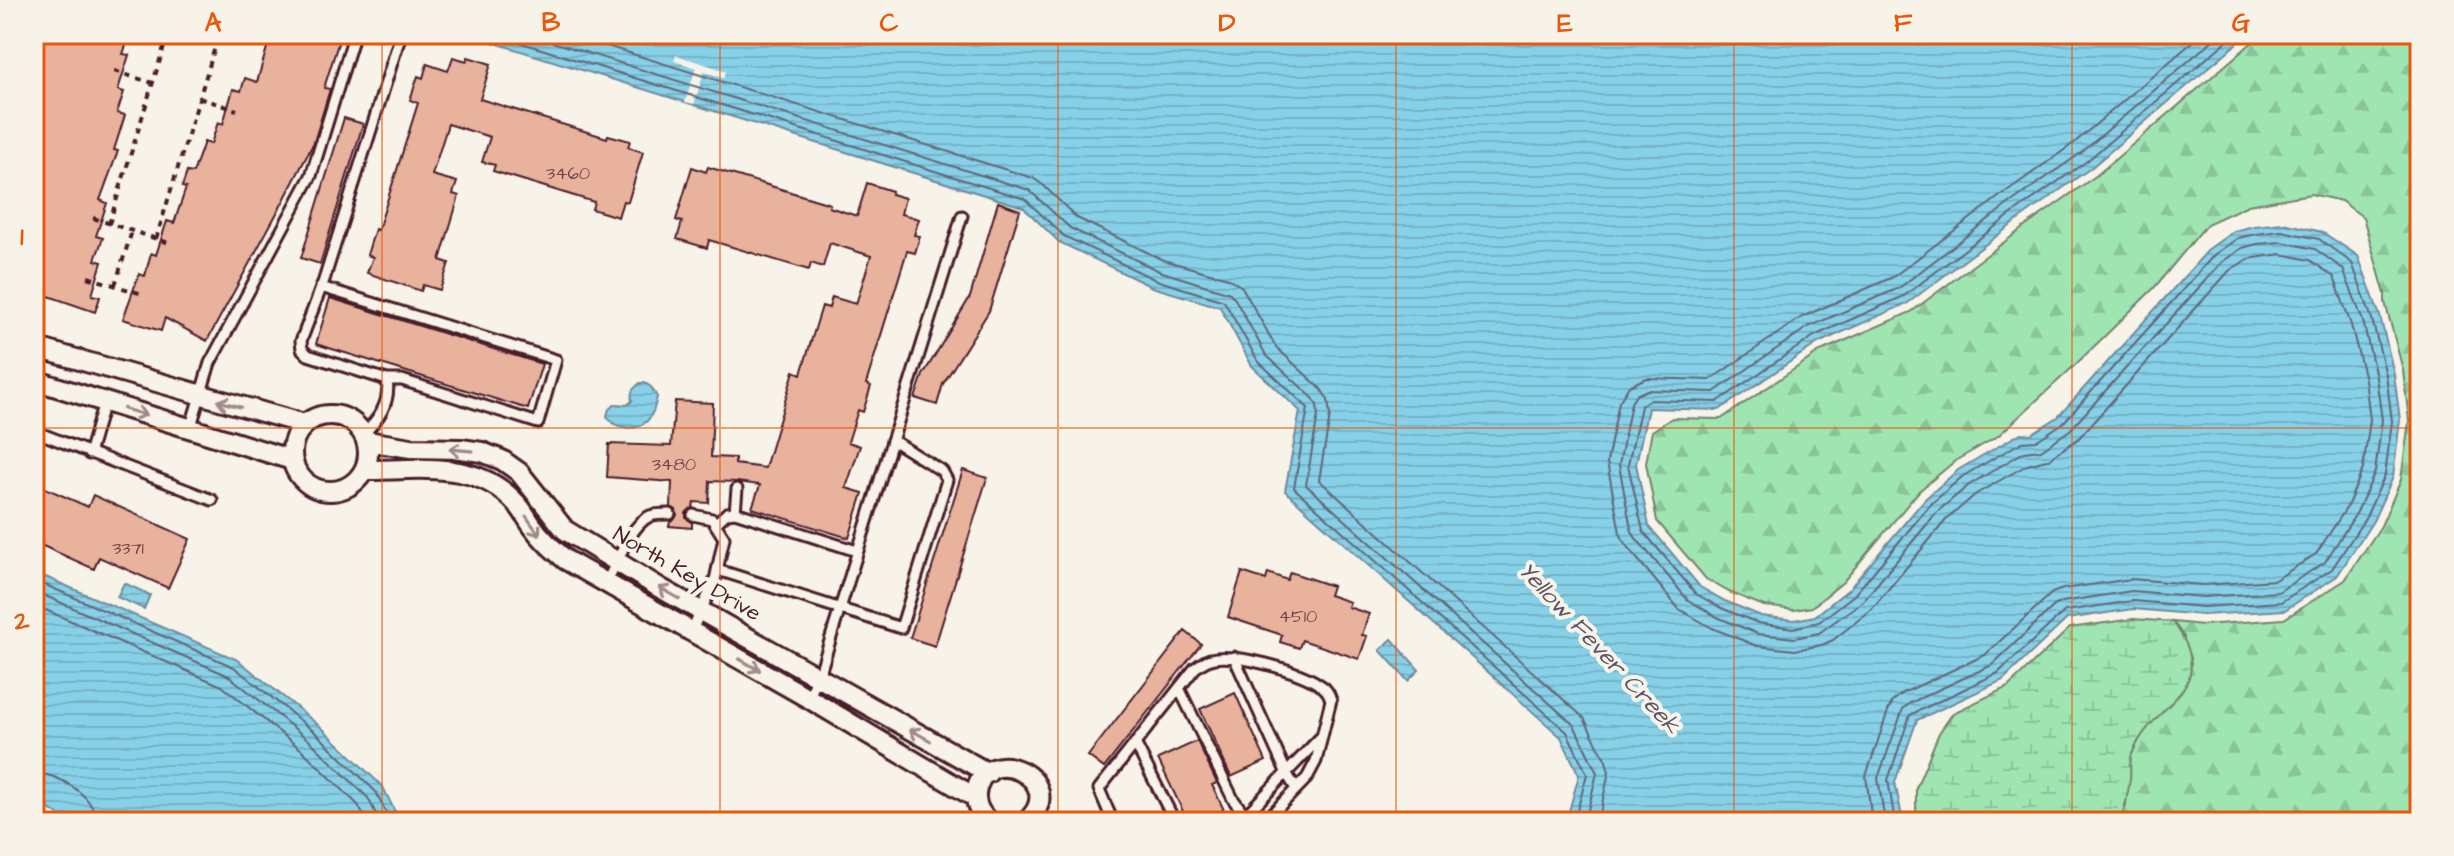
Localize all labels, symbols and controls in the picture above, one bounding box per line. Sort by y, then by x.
text: A [205,5,222,41]
text: B [542,5,561,41]
text: C [880,5,899,41]
text: D [1219,5,1236,41]
text: E [1557,5,1573,41]
text: F [1894,5,1913,41]
text: G [2232,5,2250,41]
house number: 3460 [546,161,590,186]
text: 1 [20,219,24,255]
one-way arrow [216,395,242,410]
one-way arrow [122,405,148,420]
one-way arrow [448,442,475,457]
house number: 3480 [652,452,696,477]
one-way arrow [525,514,541,536]
street label: North Key Drive [607,519,767,630]
house number: 3371 [112,536,144,561]
water label: Yellow Fever Creek [1510,554,1689,743]
one-way arrow [658,585,681,601]
text: 2 [14,603,30,639]
house number: 4510 [1279,604,1317,629]
one-way arrow [738,657,761,673]
one-way arrow [908,727,932,742]

